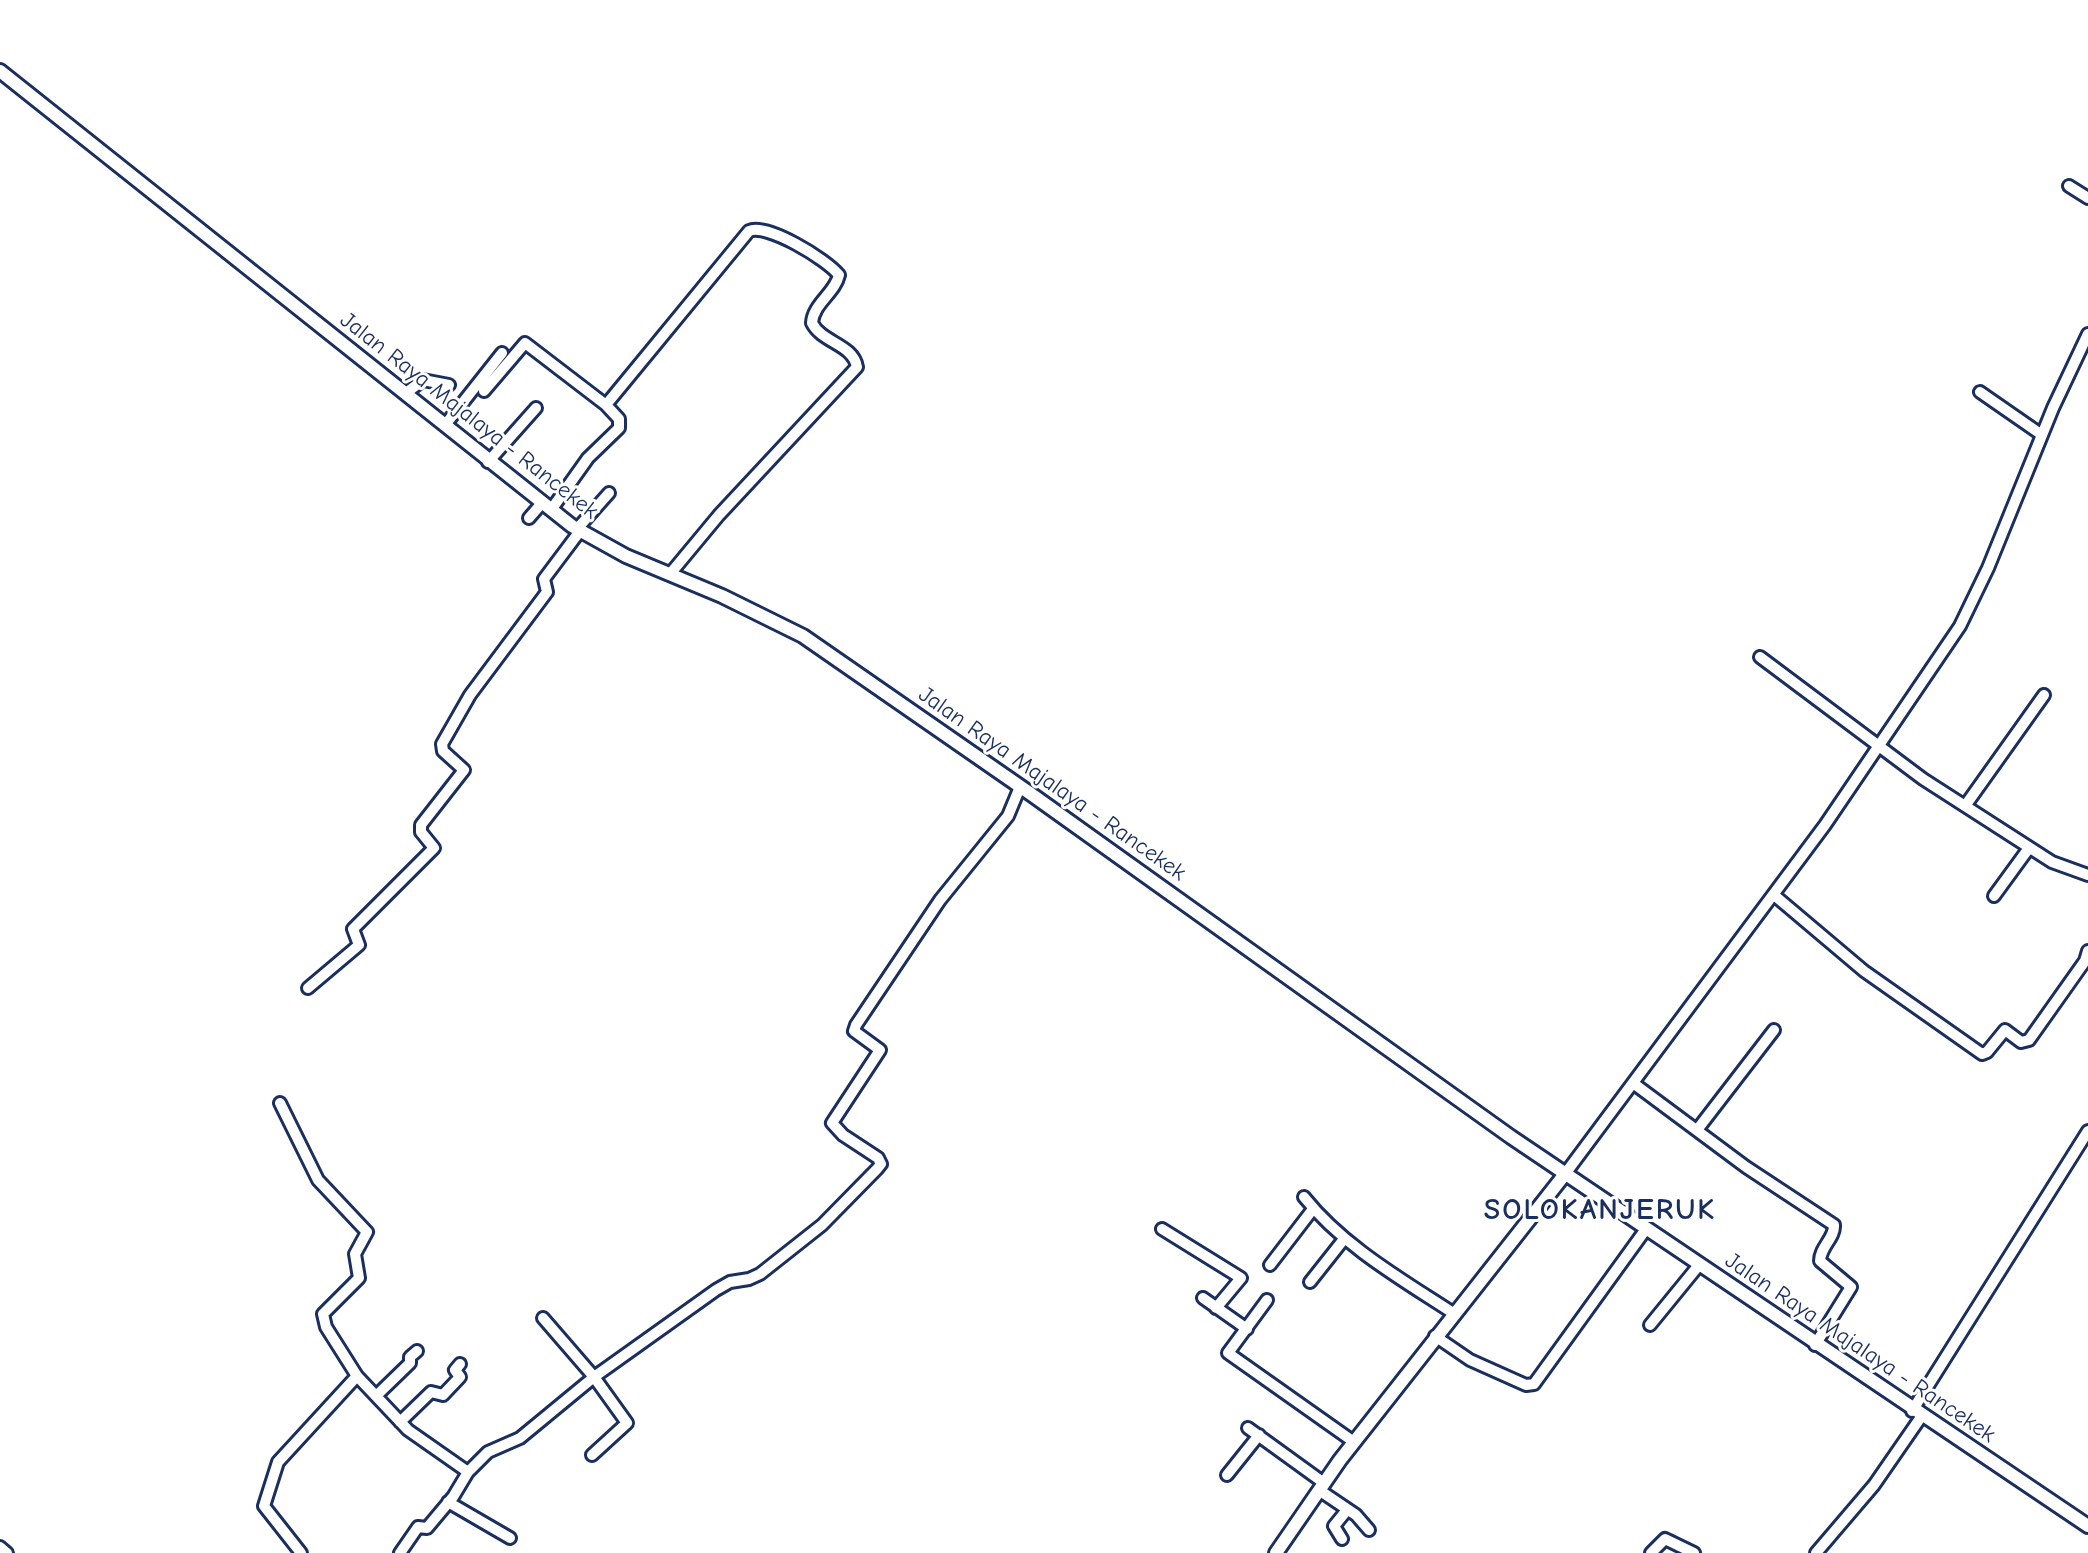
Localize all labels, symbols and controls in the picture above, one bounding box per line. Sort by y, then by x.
street label: Jalan Raya Majalaya - Rancekek [334,307,604,525]
street label: Jalan Raya Majalaya - Rancekek [913,681,1191,887]
district label: SOLOKANJERUK [1485,1193,1715,1229]
street label: Jalan Raya Majalaya - Rancekek [1720,1247,2000,1449]

